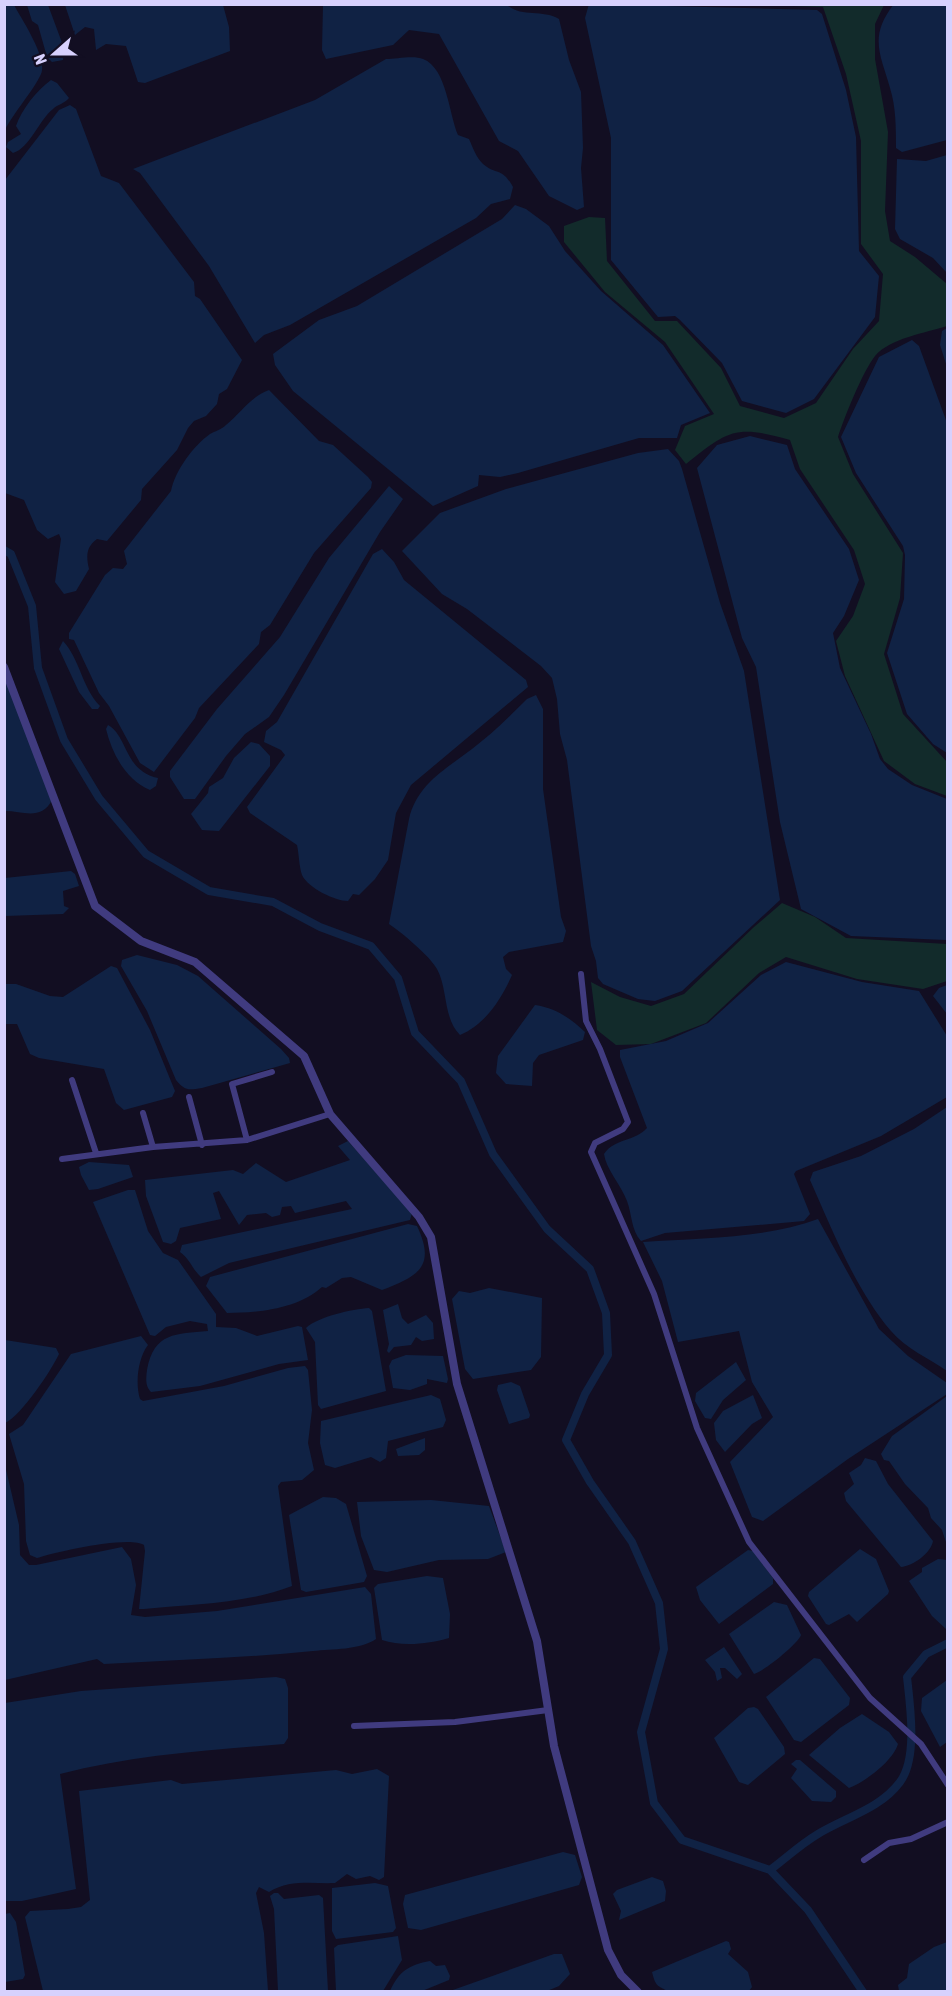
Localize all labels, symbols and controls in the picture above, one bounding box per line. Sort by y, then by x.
north arrow [24,24,84,84]
text: N [30,52,50,67]

